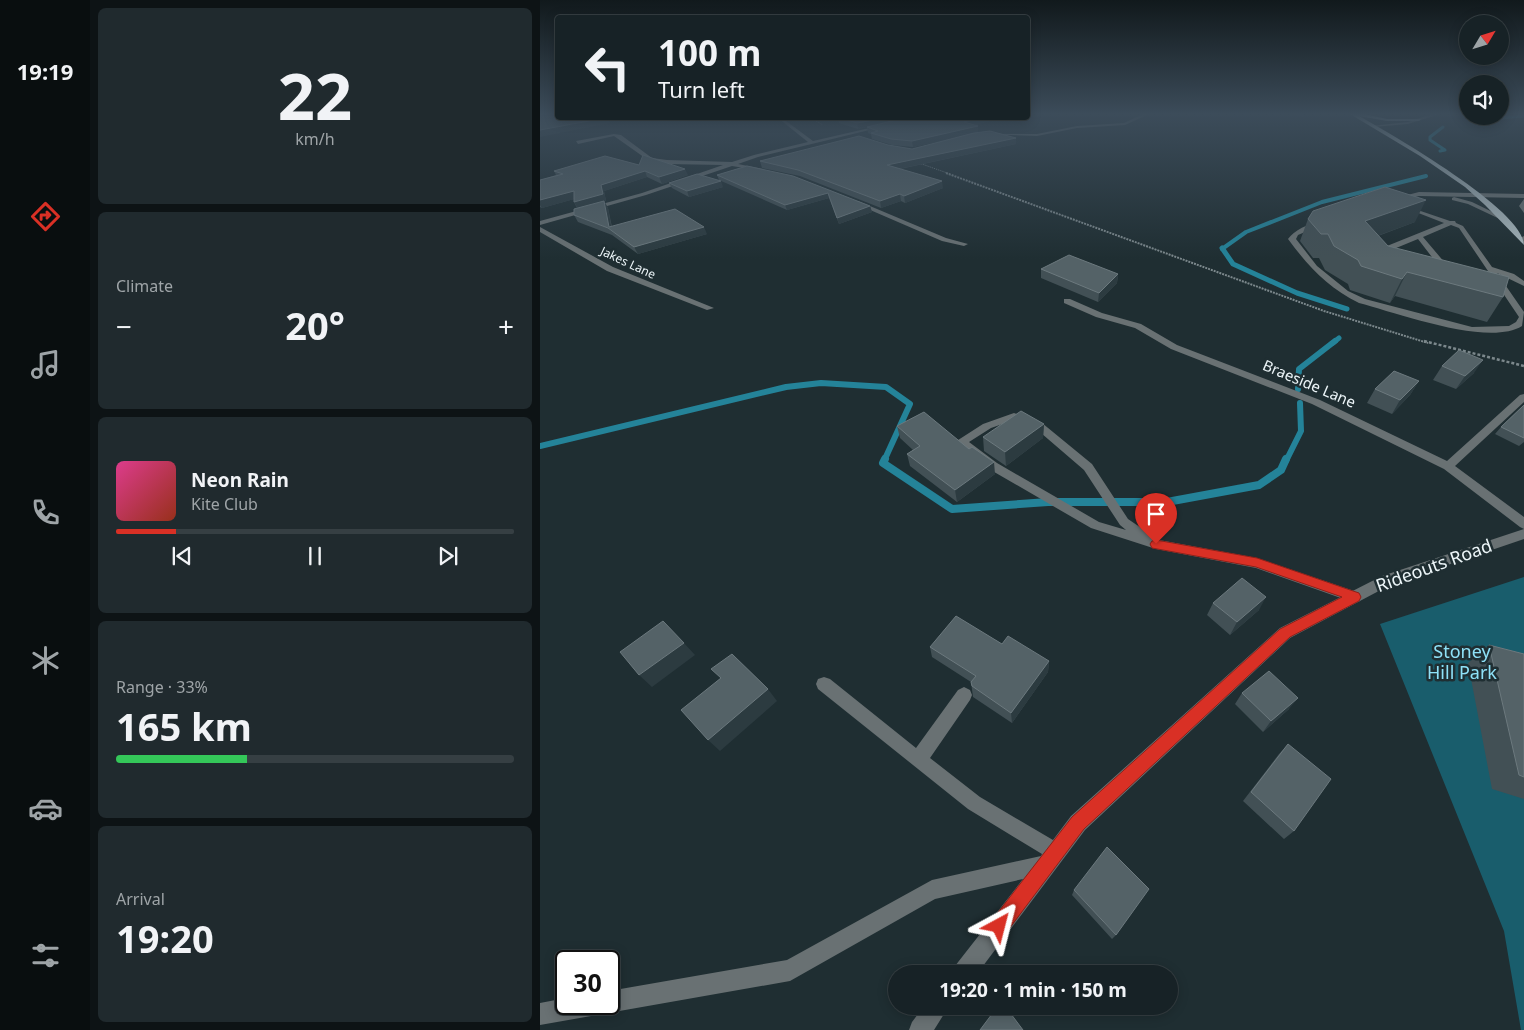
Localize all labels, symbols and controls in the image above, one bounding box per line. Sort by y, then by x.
north arrow [1459,15,1509,65]
map controls [1459,15,1509,125]
text: 100 m [658,29,761,76]
icon: left [575,35,640,100]
text: 22 [278,51,352,139]
text: 19:19 [17,56,73,86]
text: Turn left [658,74,745,104]
button: sound [1459,75,1509,125]
text: km/h [295,128,335,150]
icon: directions [28,199,63,234]
street label: Jakes Lane [597,242,659,283]
text: Climate [116,275,173,297]
text: 20° [285,299,345,351]
text: − [116,307,132,345]
text: + [498,307,514,345]
icon: music [28,347,63,382]
street label: Braeside Lane [1260,354,1359,412]
text: Neon Rain [191,467,289,493]
text: Kite Club [191,493,258,515]
pin [1135,493,1177,544]
icon: phone [28,495,63,530]
icon: arrive [1142,500,1170,528]
street label: Rideouts Road [1372,533,1495,597]
icon: previous [168,542,196,570]
icon: pause [301,542,329,570]
icon: next [434,542,462,570]
park label: Stoney Hill Park [1427,639,1497,684]
icon: climate [28,643,63,678]
text: Range · 33% [116,676,208,698]
text: 165 km [116,700,252,752]
icon: car [28,791,63,826]
text: Arrival [116,888,165,910]
position arrow [972,899,1024,951]
text: 19:20 [116,912,214,964]
icon: filters [28,938,63,973]
speed limit sign: 30 [555,950,620,1015]
text: 19:20 · 1 min · 150 m [939,977,1127,1003]

